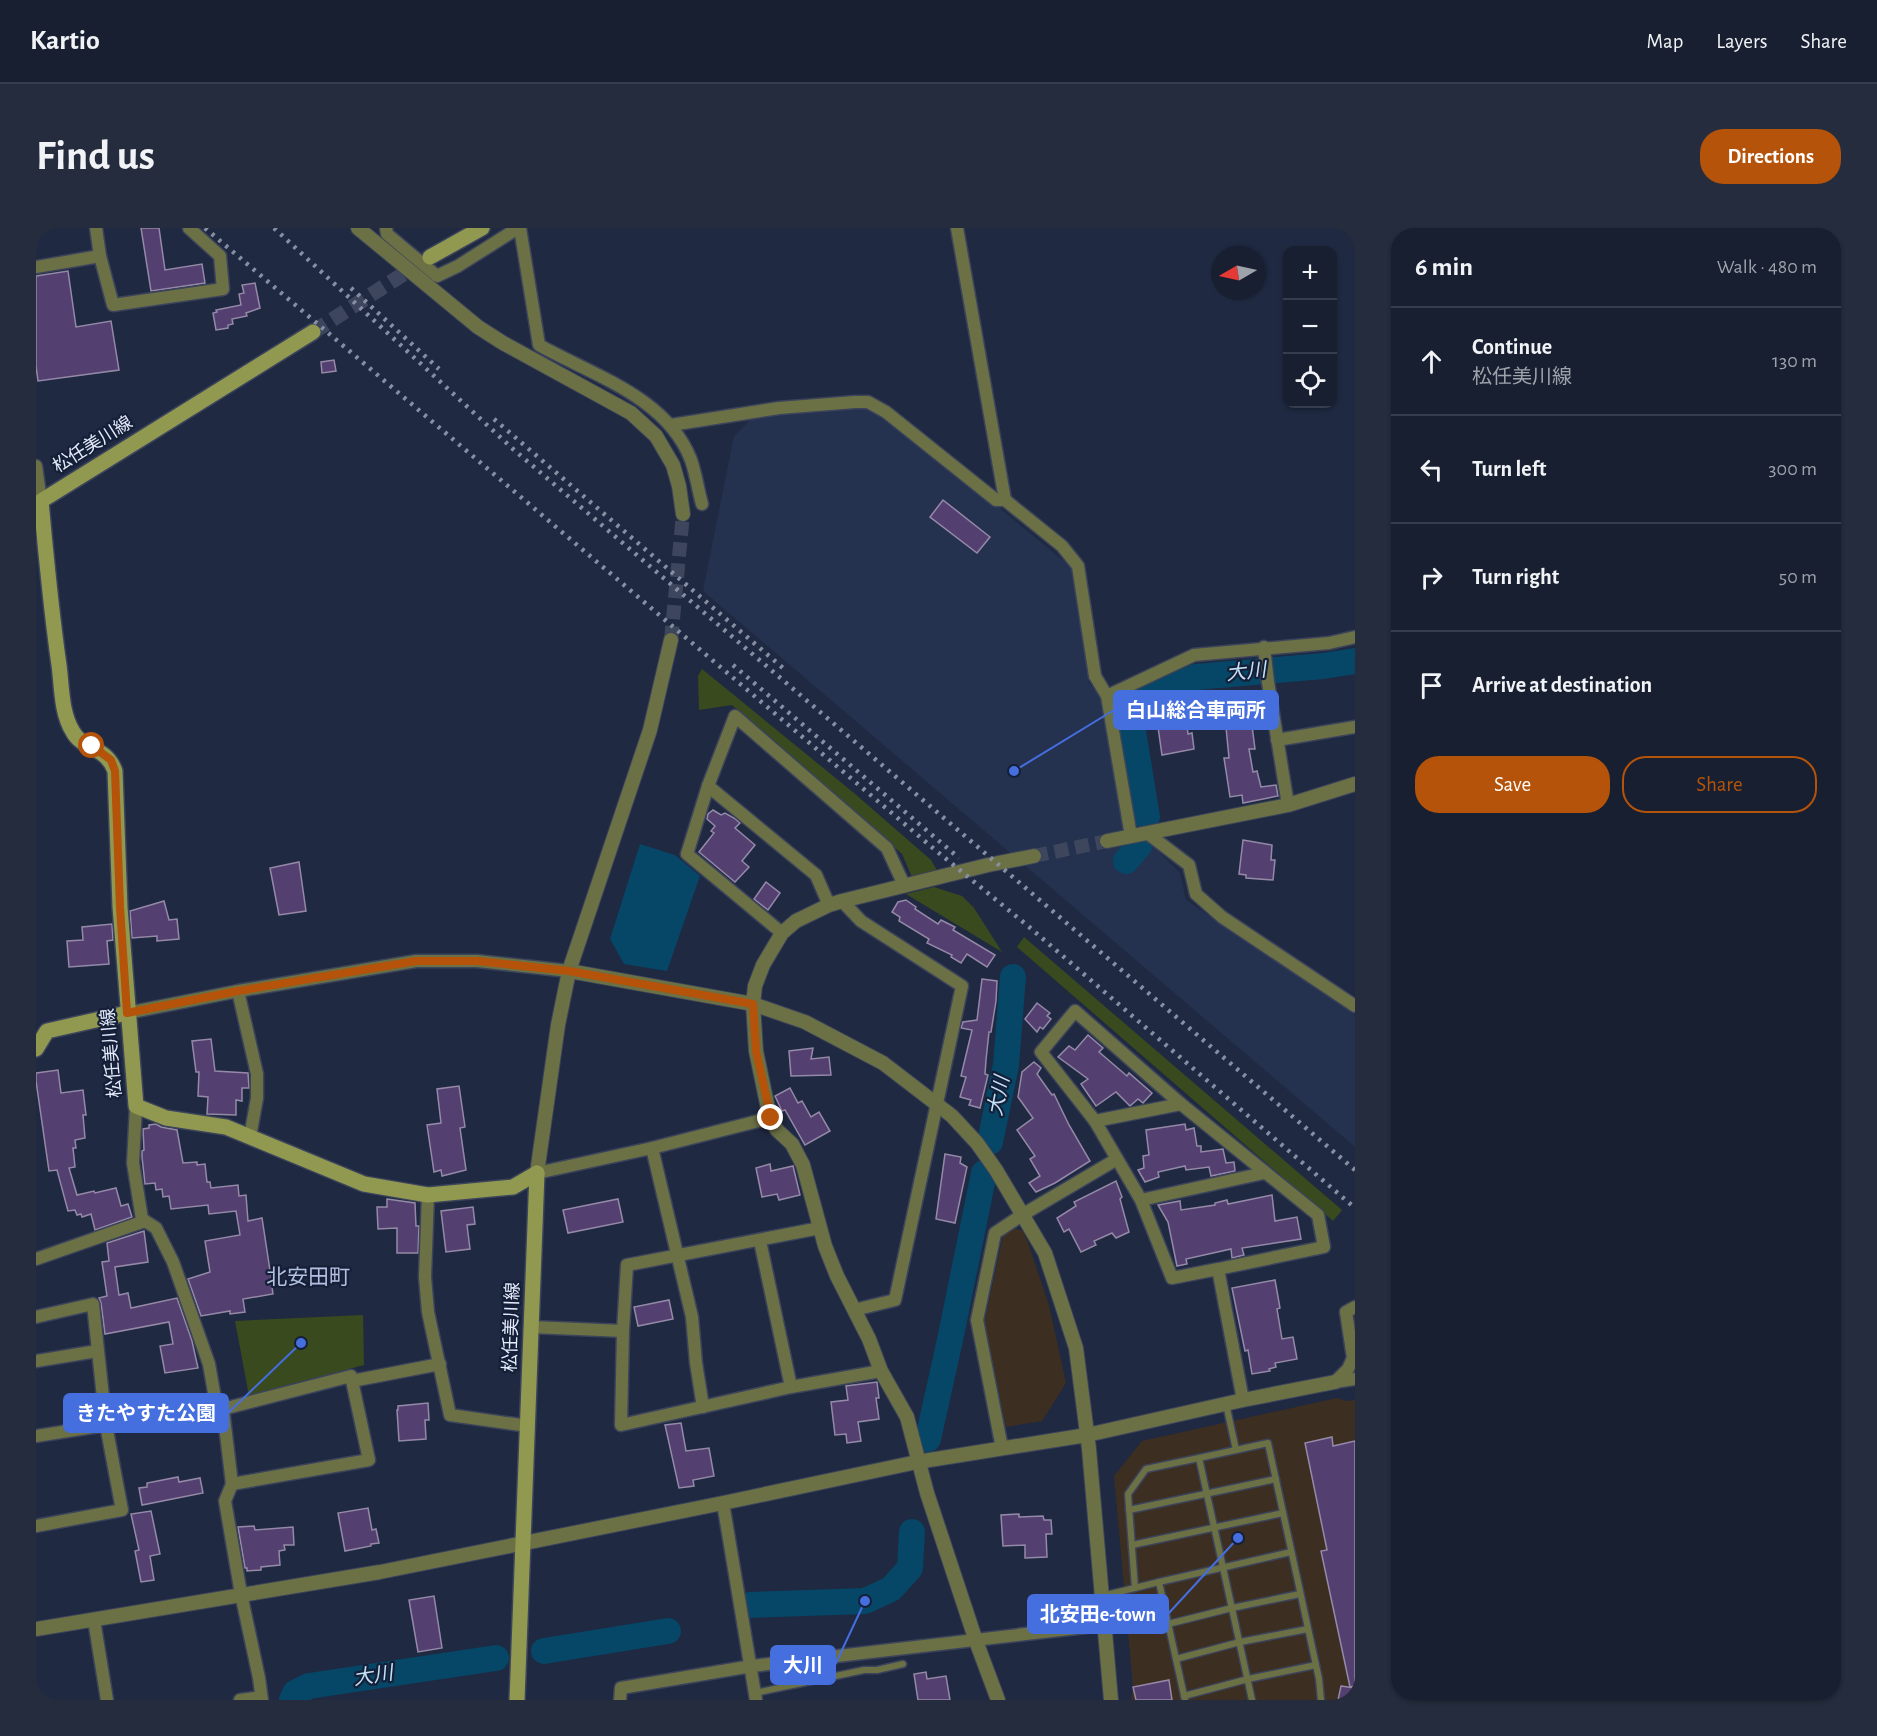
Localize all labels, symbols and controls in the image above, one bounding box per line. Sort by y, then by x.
text: Kartio [30,27,100,55]
text: Map [1647,31,1683,52]
text: Layers [1716,31,1767,52]
text: Share [1800,31,1847,52]
button: Directions [1700,129,1841,184]
text: Find us [36,135,155,177]
north arrow [1211,246,1265,300]
map controls [1283,246,1337,408]
button: + [1283,246,1337,300]
text: 6 min [1415,254,1473,280]
text: Walk · 480 m [1717,257,1817,277]
button: − [1283,300,1337,354]
text: Continue [1472,336,1552,358]
icon: ahead [1415,345,1448,378]
text: 130 m [1772,351,1817,371]
button: locate [1283,354,1337,408]
text: 松任美川線 [1472,367,1572,387]
street label: 松任美川線 [49,412,136,476]
icon: left [1415,453,1448,486]
text: Turn left [1472,458,1546,480]
text: 300 m [1768,459,1817,479]
icon: right [1415,561,1448,594]
text: Turn right [1472,566,1559,588]
text: 50 m [1779,567,1817,587]
water label: 大川 [1225,659,1269,684]
icon: arrive [1415,669,1448,702]
text: Arrive at destination [1472,674,1652,696]
callout: 白山総合車両所 [1114,691,1278,729]
text: 白山総合車両所 [1126,699,1266,721]
route start [78,732,104,758]
button: Save [1415,756,1610,813]
button: Share [1622,756,1817,813]
street label: 松任美川線 [97,1007,125,1099]
water label: 大川 [984,1072,1013,1118]
route end [757,1104,783,1130]
district label: 北安田町 [266,1266,350,1288]
street label: 松任美川線 [499,1282,523,1372]
callout: きたやすた公園 [64,1394,228,1432]
text: きたやすた公園 [76,1403,216,1424]
callout: 北安田e-town [1028,1595,1168,1633]
text: 北安田e-town [1040,1604,1156,1625]
callout: 大川 [771,1646,835,1684]
text: 大川 [783,1655,823,1676]
water label: 大川 [352,1662,396,1689]

